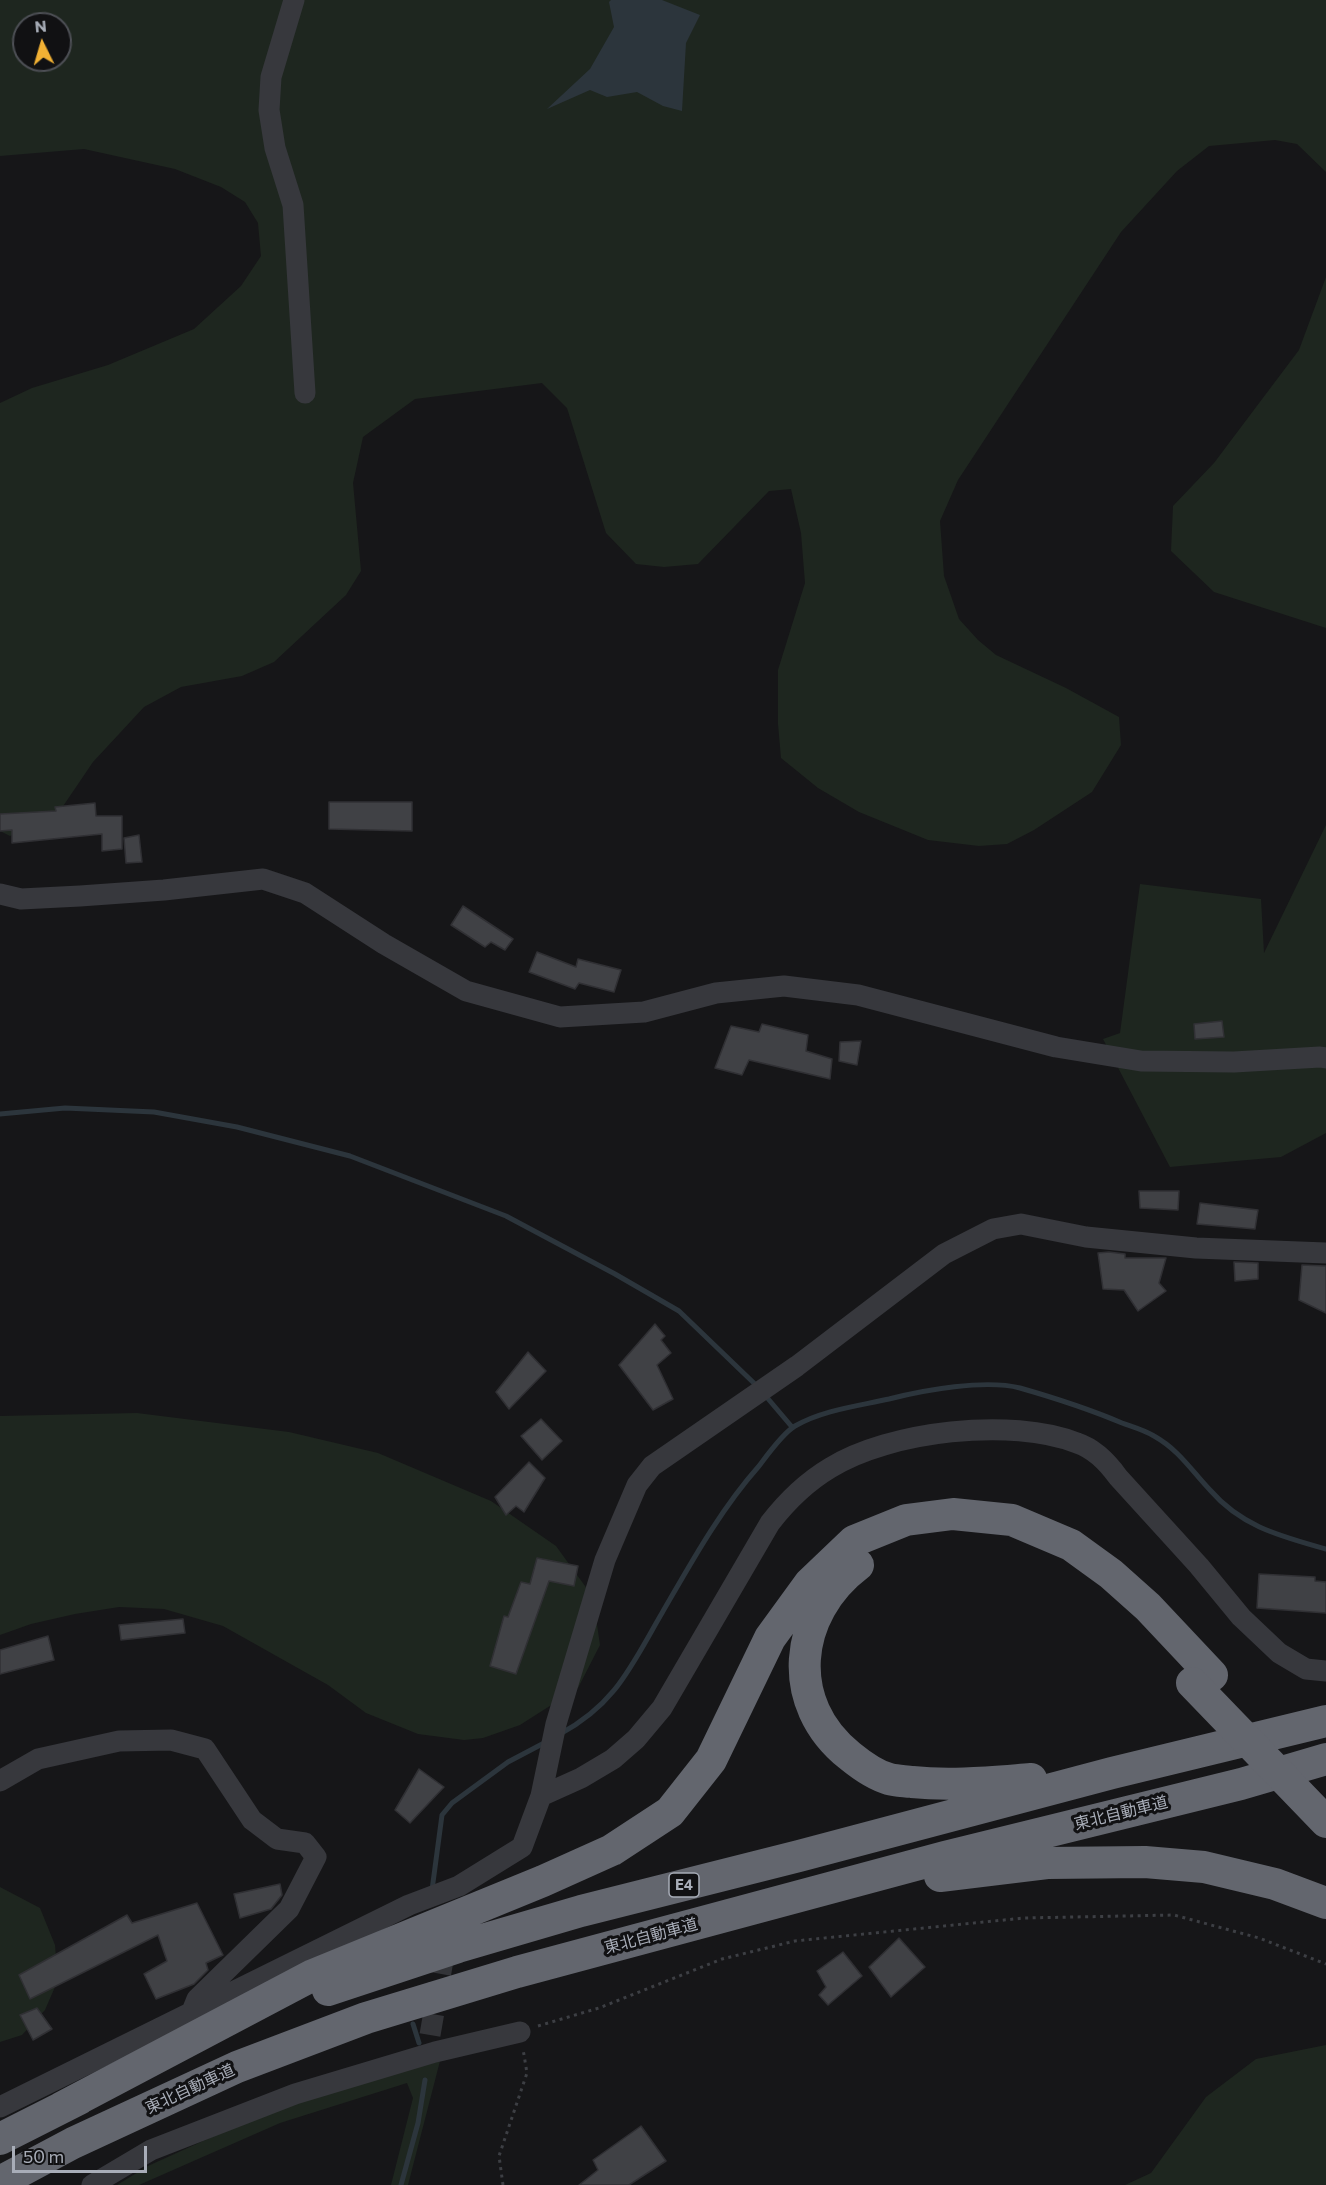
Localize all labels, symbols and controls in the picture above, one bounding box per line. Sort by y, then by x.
north arrow [12,12,72,72]
text: N [34,16,47,36]
street label: 東北自動車道 [1072,1792,1170,1834]
road number: E4 [669,1873,699,1897]
street label: 東北自動車道 [602,1914,700,1958]
street label: 東北自動車道 [142,2060,238,2118]
scale bar [15,2134,150,2172]
text: 50 m [23,2145,64,2167]

